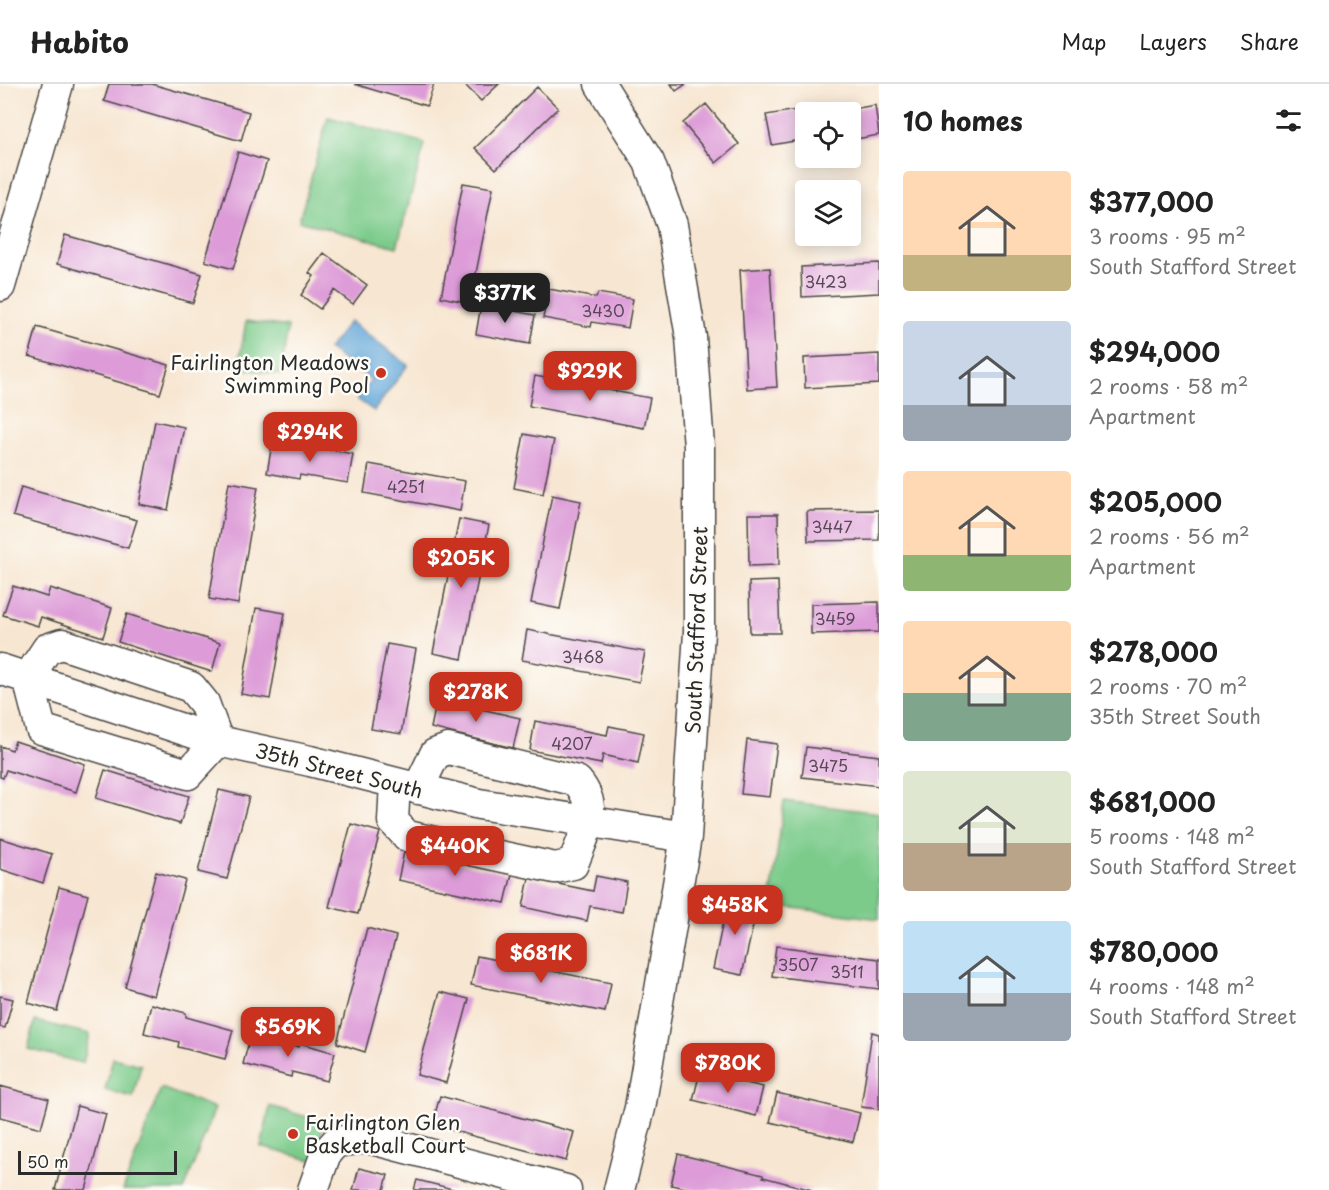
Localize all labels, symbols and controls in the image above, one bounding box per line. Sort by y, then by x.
text: Habito [30,20,129,63]
text: Map [1062,25,1106,57]
text: Layers [1139,25,1207,57]
text: Share [1240,25,1299,57]
text: 10 homes [903,101,1023,140]
map controls [795,102,861,246]
button: locate [795,102,861,168]
icon: filters [1272,104,1305,137]
button: layers [795,180,861,246]
text: $377,000 [1089,182,1214,221]
icon: home [951,195,1023,267]
text: 3 rooms · 95 m² [1089,221,1246,251]
text: South Stafford Street [1089,251,1297,281]
house number: 3423 [805,269,847,293]
pin: $377K [463,273,547,324]
text: $377K [474,277,536,307]
house number: 3430 [581,298,625,322]
text: $294,000 [1089,332,1220,371]
icon: home [951,345,1023,417]
place label: Fairlington Meadows Swimming Pool [170,347,369,400]
pin: $929K [548,351,632,402]
text: $929K [557,355,623,385]
marker: Fairlington Meadows Swimming Pool [374,366,388,380]
text: 2 rooms · 58 m² [1089,371,1248,401]
text: Apartment [1089,401,1196,431]
pin: $294K [268,412,352,463]
text: $294K [277,416,343,446]
house number: 4251 [387,474,425,498]
text: $205,000 [1089,482,1222,521]
icon: home [951,495,1023,567]
house number: 3447 [812,514,852,538]
text: 2 rooms · 56 m² [1089,521,1250,551]
street label: South Stafford Street [677,526,715,734]
pin: $205K [419,538,503,589]
text: $205K [427,542,495,572]
text: Apartment [1089,551,1196,581]
house number: 3459 [814,606,856,630]
text: $278,000 [1089,632,1218,671]
house number: 3468 [562,644,604,668]
icon: home [951,645,1023,717]
text: 2 rooms · 70 m² [1089,671,1247,701]
pin: $278K [434,672,518,723]
text: $278K [443,676,509,706]
text: 35th Street South [1089,701,1261,731]
house number: 4207 [551,731,593,755]
street label: 35th Street South [252,735,426,805]
house number: 3475 [808,753,848,777]
text: $681,000 [1089,782,1216,821]
icon: home [951,795,1023,867]
text: 5 rooms · 148 m² [1089,821,1255,851]
pin: $440K [413,826,497,877]
text: $440K [420,830,490,860]
text: South Stafford Street [1089,851,1297,881]
pin: $458K [693,885,777,936]
text: $458K [702,889,768,919]
text: $780,000 [1089,932,1219,971]
pin: $681K [499,933,583,984]
text: $681K [510,937,572,967]
icon: home [951,945,1023,1017]
house number: 3507 [778,952,818,976]
house number: 3511 [830,959,864,983]
text: 4 rooms · 148 m² [1089,971,1255,1001]
text: South Stafford Street [1089,1001,1297,1031]
pin: $569K [246,1007,330,1058]
text: $569K [255,1011,321,1041]
pin: $780K [686,1043,770,1094]
text: $780K [695,1047,761,1077]
place label: Fairlington Glen Basketball Court [305,1107,466,1160]
marker: Fairlington Glen Basketball Court [286,1127,300,1141]
scale bar [18,1148,177,1176]
text: 50 m [27,1149,68,1173]

